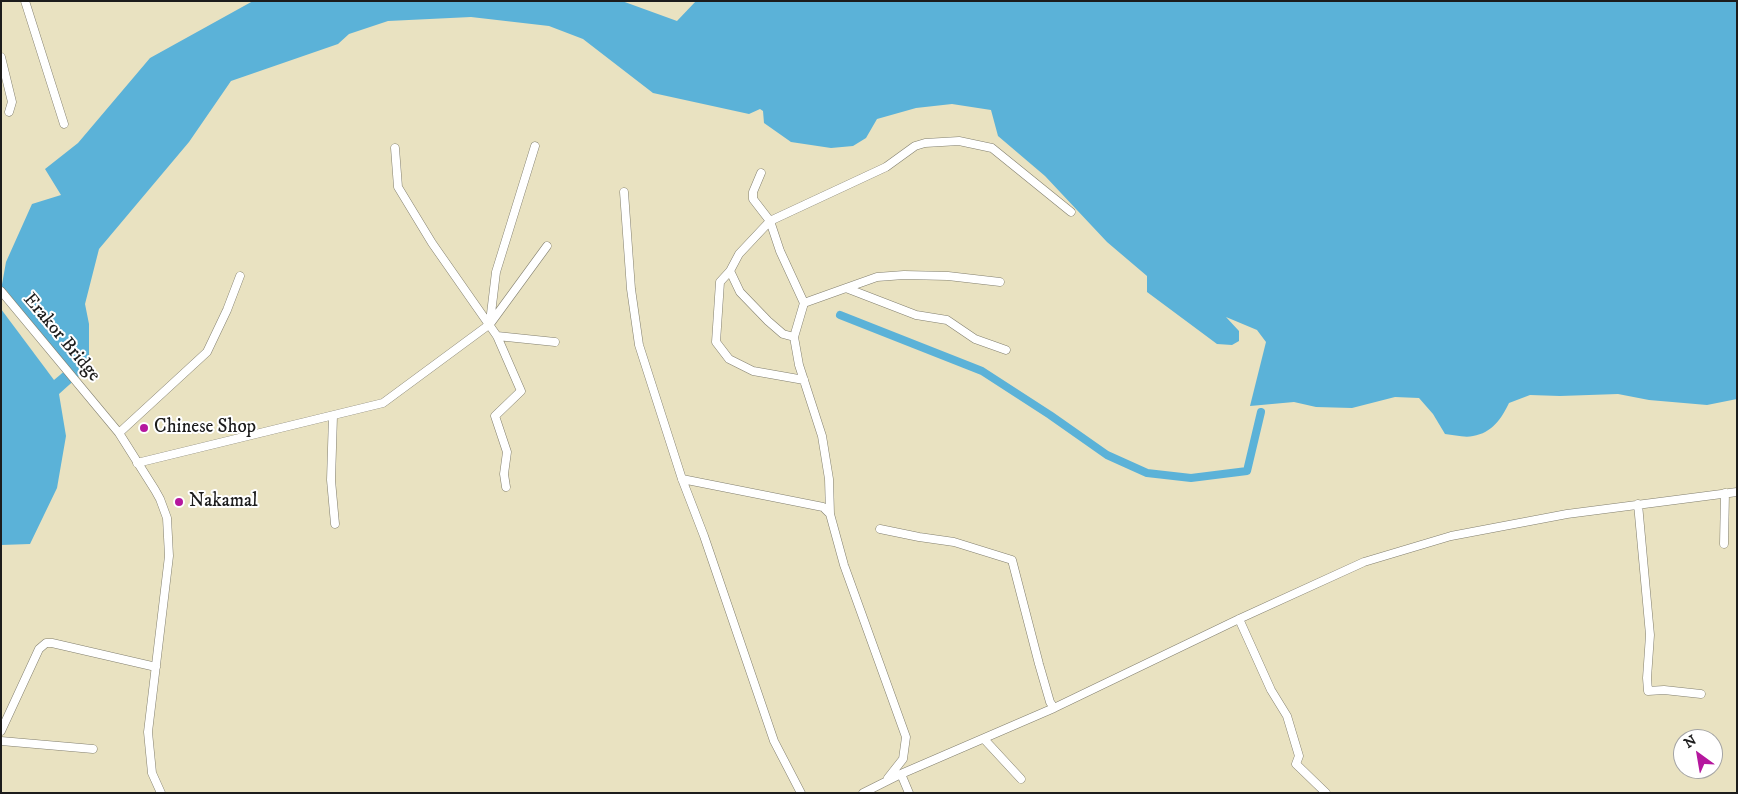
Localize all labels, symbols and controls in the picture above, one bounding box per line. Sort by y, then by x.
street label: Erakor Bridge [17,289,105,387]
place label: Chinese Shop [154,417,256,439]
marker: Chinese Shop [138,422,150,434]
place label: Nakamal [189,491,258,513]
marker: Nakamal [173,496,185,508]
north arrow [1673,729,1723,779]
text: N [1681,731,1700,753]

